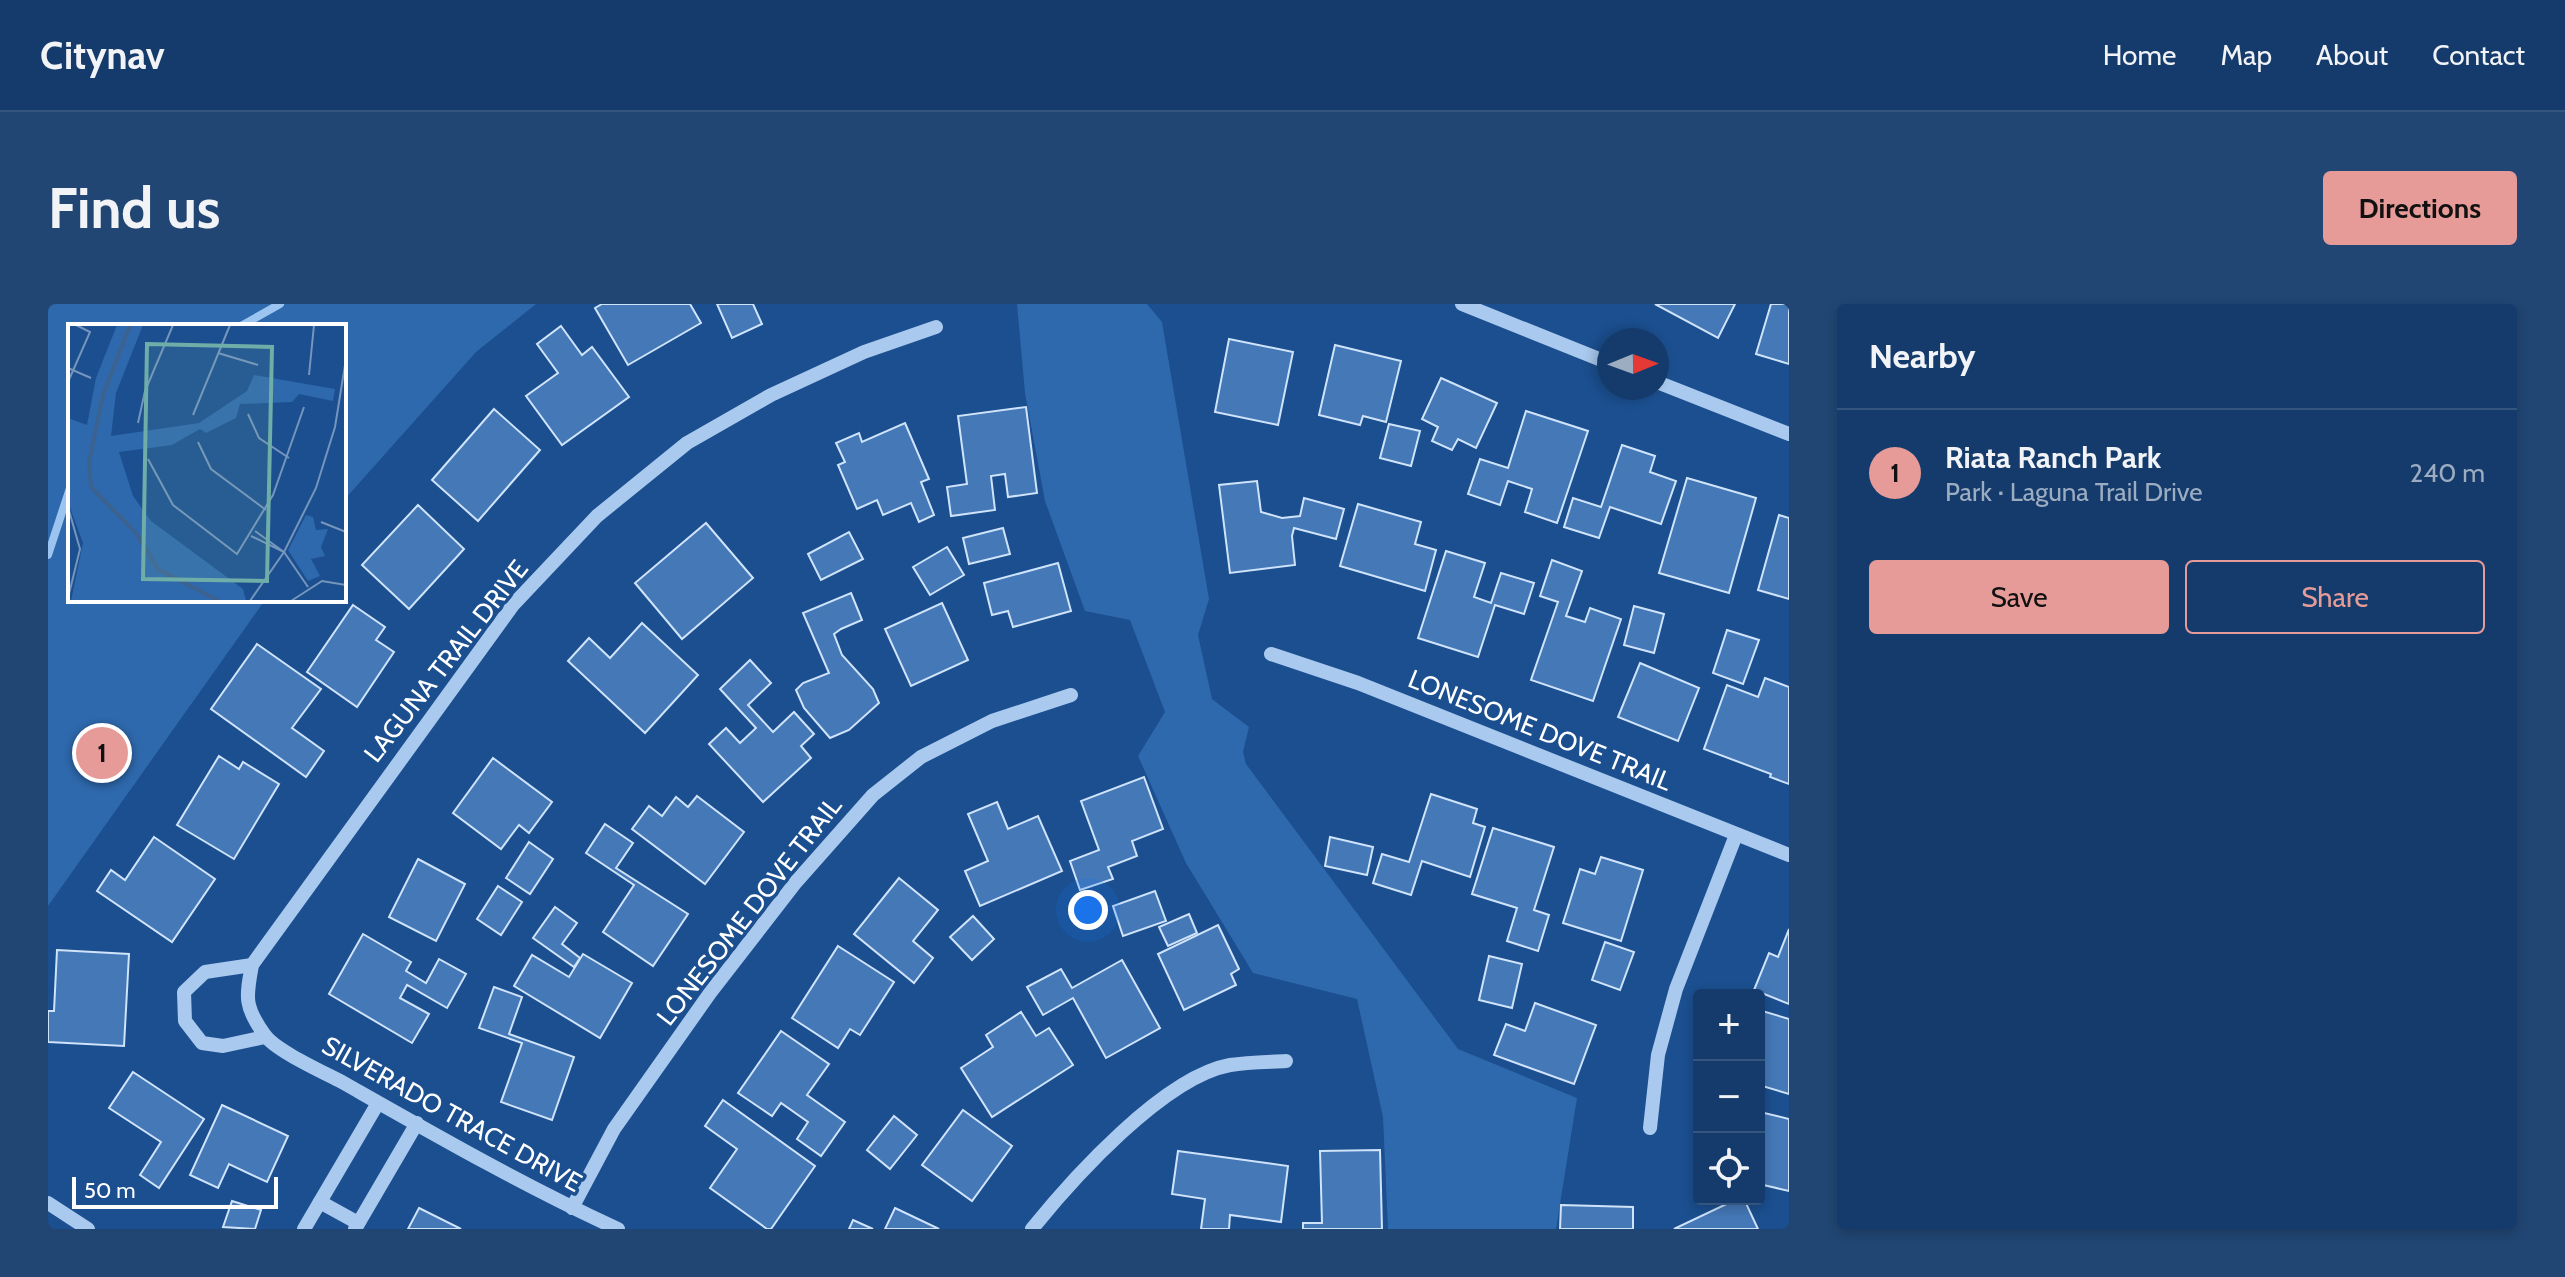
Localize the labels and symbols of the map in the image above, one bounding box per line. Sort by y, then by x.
inset map [68,324,346,602]
north arrow [1597,328,1669,400]
street label: LAGUNA TRAIL DRIVE [357,554,535,768]
street label: LONESOME DOVE TRAIL [1404,662,1676,798]
pin: 1 [76,723,128,783]
street label: LONESOME DOVE TRAIL [650,790,848,1032]
your location [1068,890,1108,930]
street label: SILVERADO TRACE DRIVE [317,1029,587,1199]
scale bar [72,1173,278,1209]

